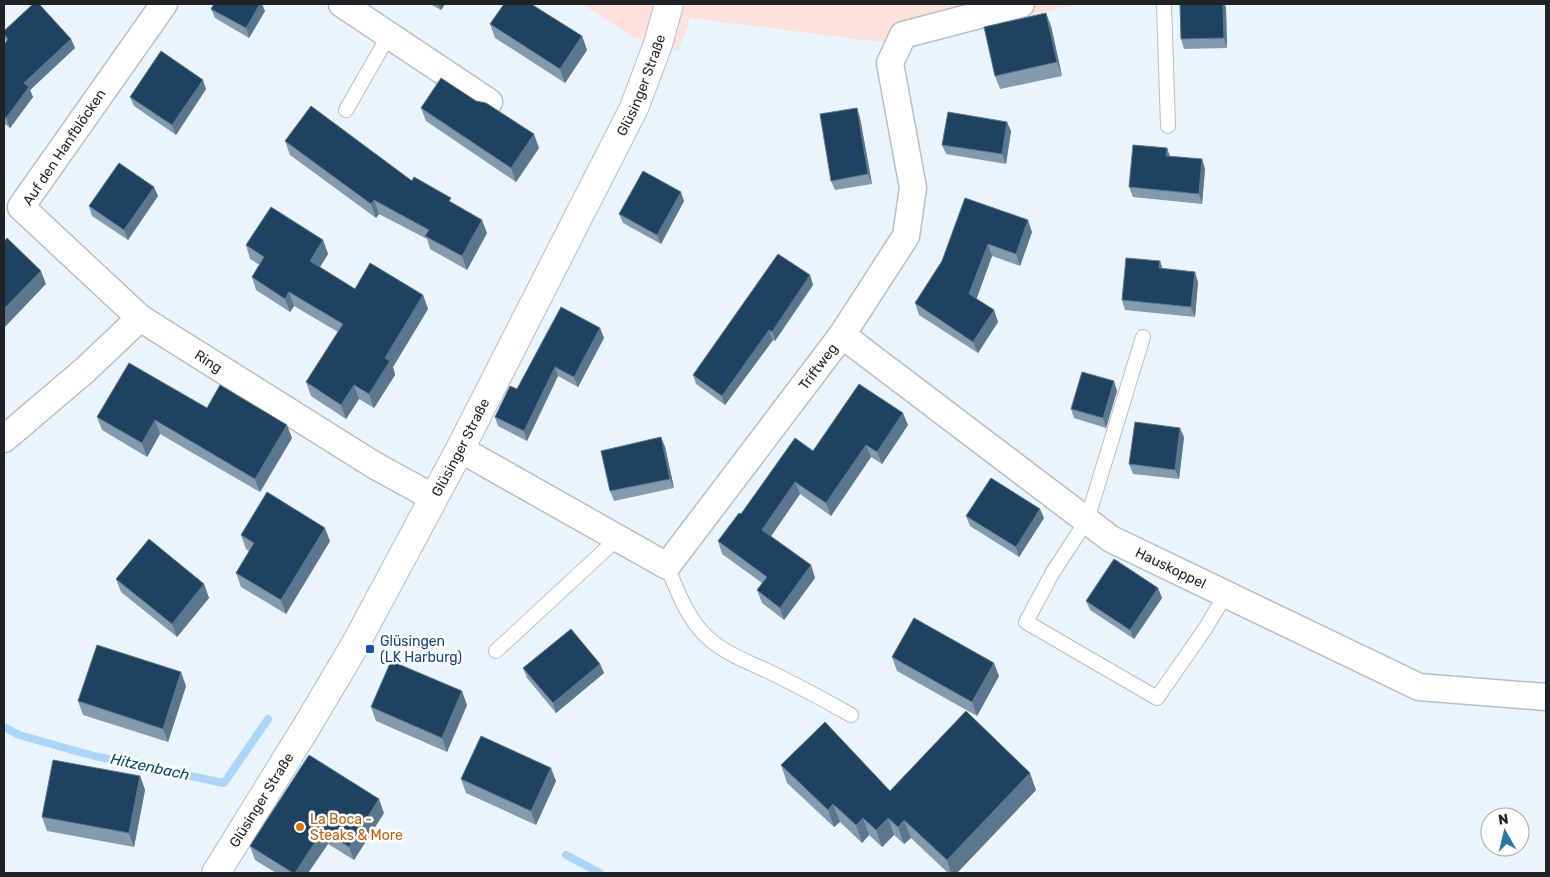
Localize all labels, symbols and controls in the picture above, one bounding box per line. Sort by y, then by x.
street label: Glüsinger Straße [613,32,669,139]
street label: Auf den Hanfblöcken [19,86,110,209]
street label: Triftweg [795,340,842,393]
street label: Ring [191,346,225,377]
street label: Glüsinger Straße [428,396,493,500]
street label: Hauskoppel [1133,544,1209,592]
place label: Glüsingen (LK Harburg) [380,633,462,666]
marker: Glüsingen (LK Harburg) [364,643,376,655]
street label: Glüsinger Straße [226,749,298,851]
water label: Hitzenbach [109,750,191,784]
north arrow [1480,807,1530,857]
place label: La Boca - Steaks & More [310,811,403,844]
text: N [1497,811,1509,829]
marker: La Boca - Steaks & More [294,821,306,833]

